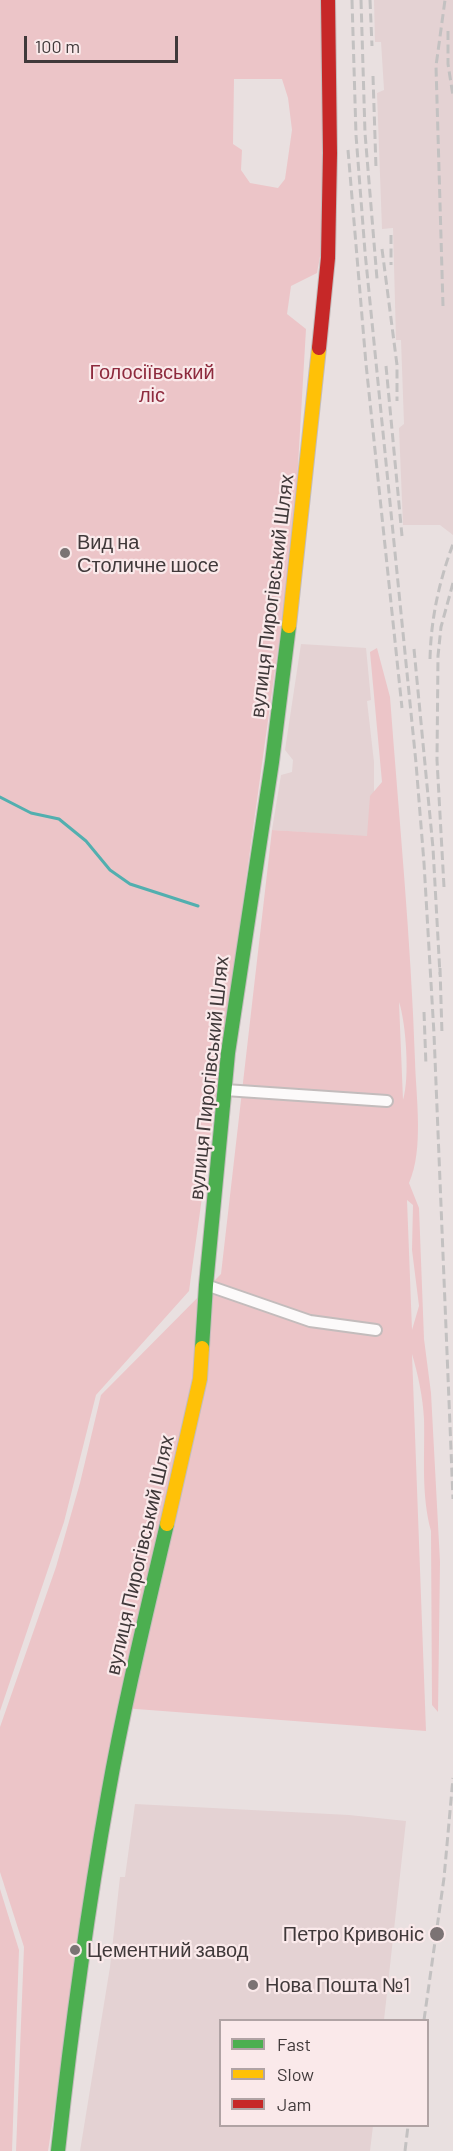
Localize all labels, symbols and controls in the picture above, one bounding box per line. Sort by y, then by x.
scale bar [27,24,182,62]
text: 100 m [35,35,80,57]
park label: Голосіївський ліс [89,360,215,407]
street label: вулиця Пирогівський Шлях [245,473,299,719]
place label: Вид на Столичне шосе [77,530,219,577]
marker: Вид на Столичне шосе [58,546,72,560]
street label: вулиця Пирогівський Шлях [184,955,234,1201]
street label: вулиця Пирогівський Шлях [101,1433,179,1677]
place label: Петро Кривоніс [283,1922,424,1946]
marker: Петро Кривоніс [428,1925,446,1943]
place label: Цементний завод [87,1938,248,1962]
marker: Цементний завод [68,1943,82,1957]
place label: Нова Пошта №1 [265,1973,410,1997]
marker: Нова Пошта №1 [246,1978,260,1992]
legend [219,2019,429,2127]
text: Fast [277,2033,311,2055]
text: Slow [277,2063,314,2085]
text: Jam [277,2093,311,2115]

